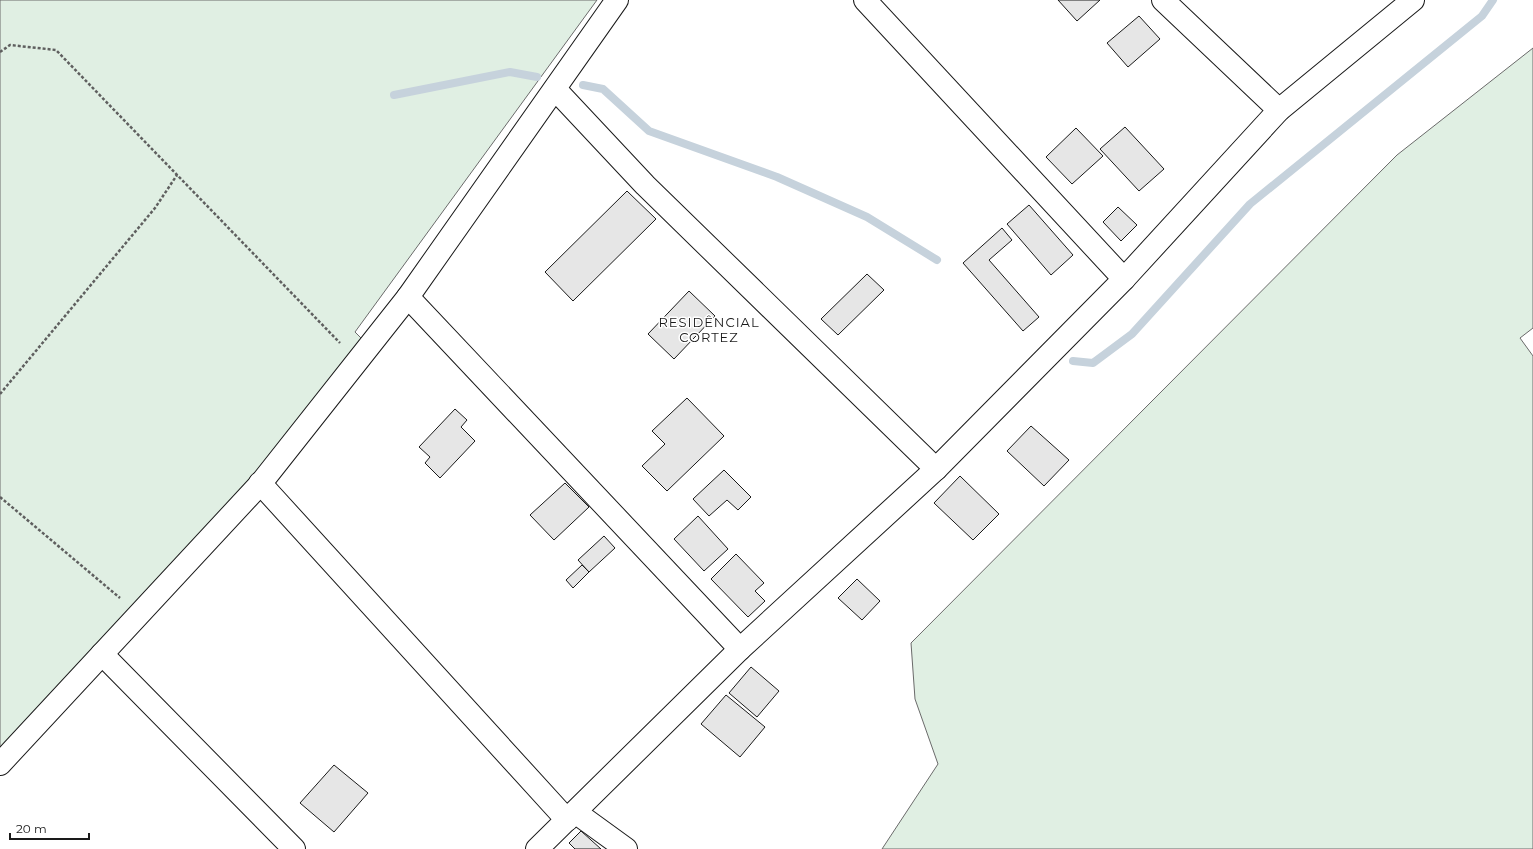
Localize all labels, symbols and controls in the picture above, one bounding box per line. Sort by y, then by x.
district label: RESIDÊNCIAL CORTEZ [658,314,760,345]
scale bar [10,815,89,841]
text: 20 m [16,821,47,836]

